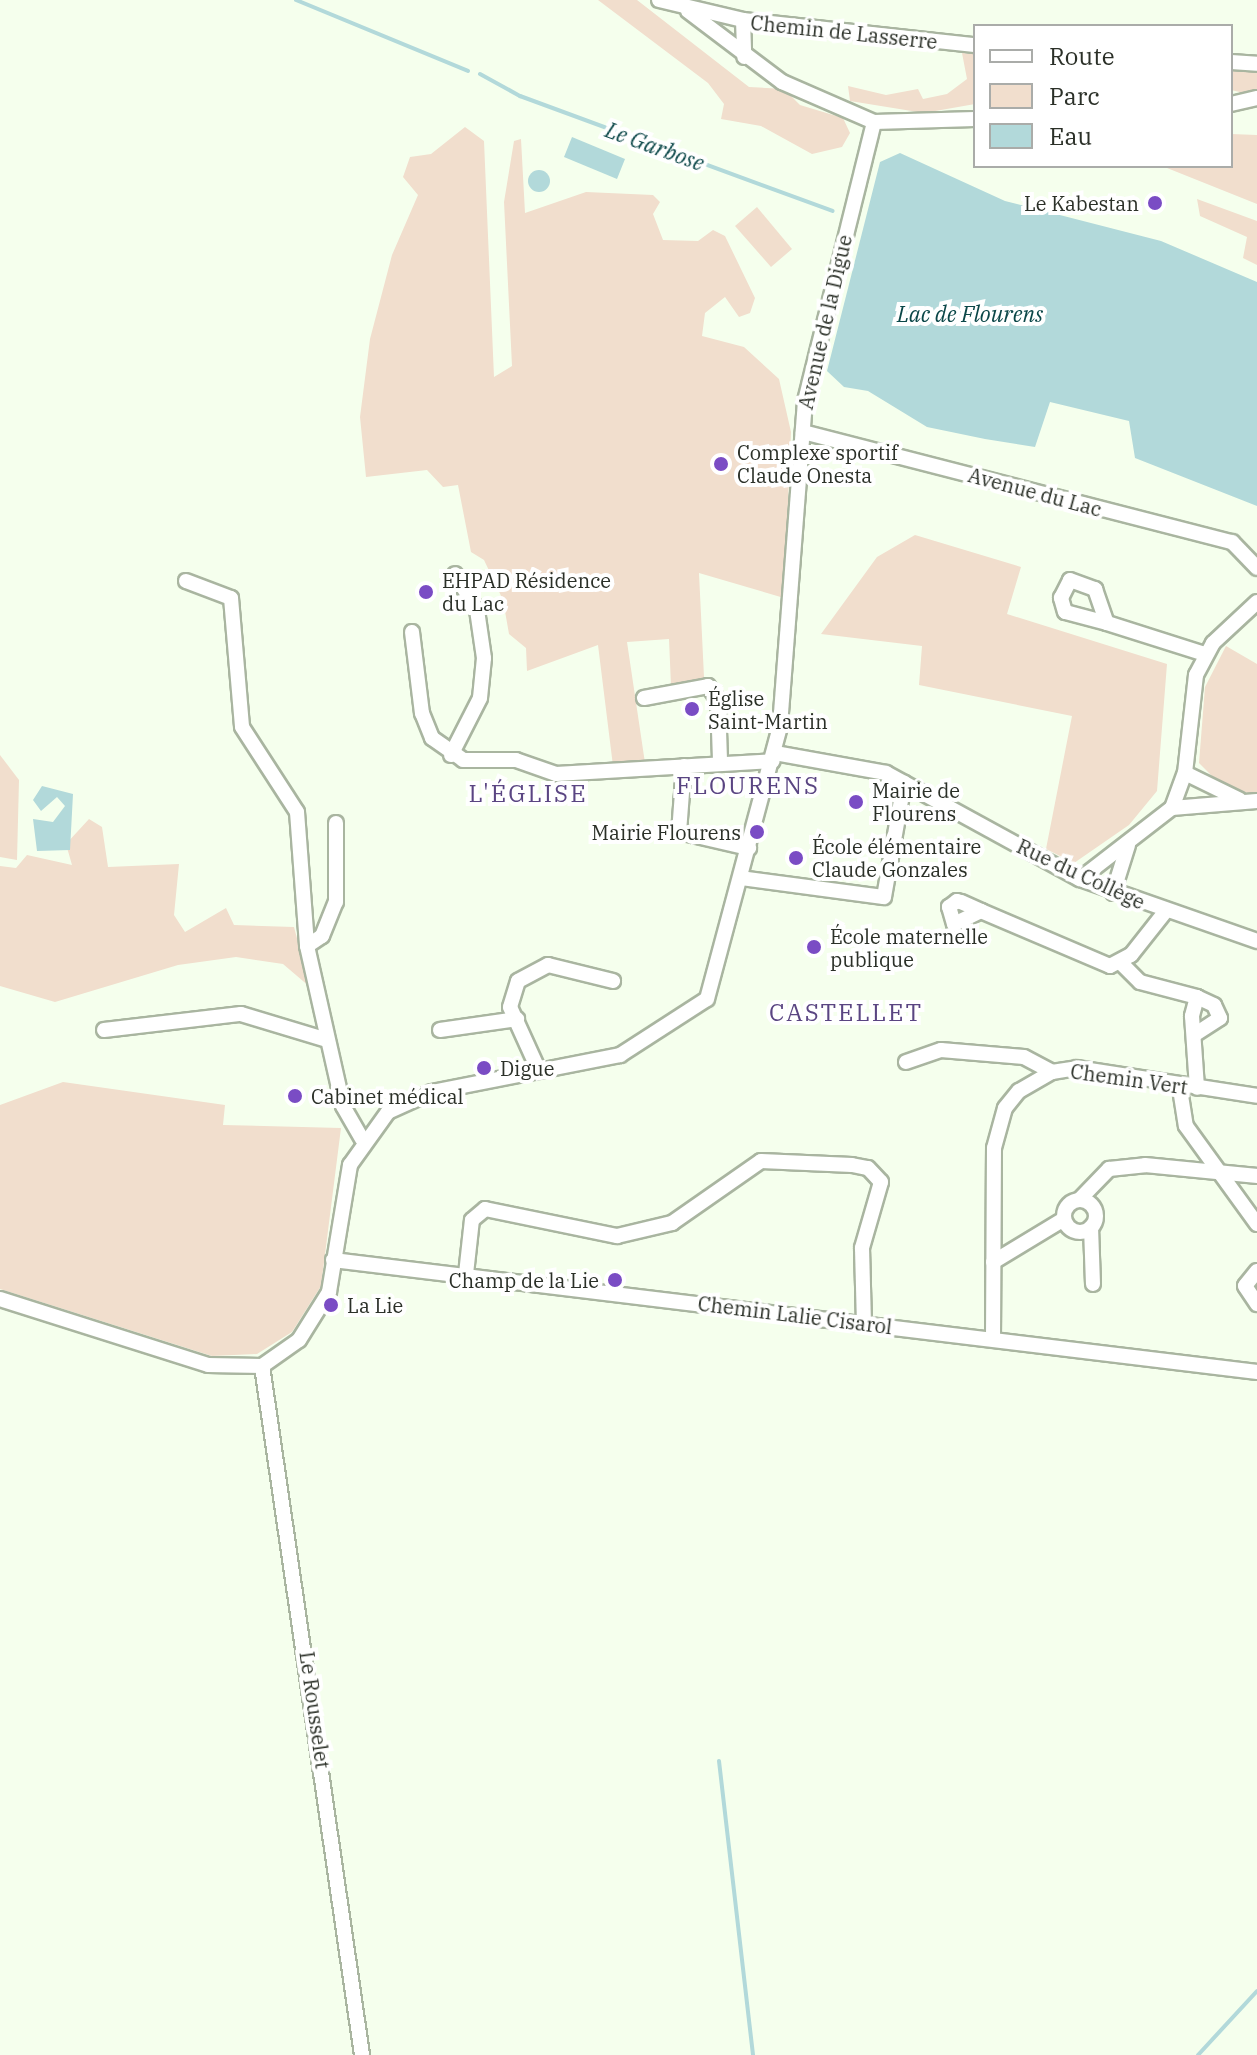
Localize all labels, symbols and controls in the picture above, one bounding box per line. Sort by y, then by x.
street label: Chemin de Lasserre [749,10,939,54]
legend [973,24,1233,168]
text: Route [1049,40,1115,72]
text: Parc [1049,80,1100,112]
water label: Le Garbose [602,116,708,176]
text: Eau [1049,120,1092,152]
place label: Le Kabestan [1024,191,1139,215]
marker: Le Kabestan [1146,194,1164,212]
street label: Avenue de la Digue [793,232,857,412]
water label: Lac de Flourens [897,301,1043,327]
place label: Complexe sportif Claude Onesta [737,440,898,487]
marker: Complexe sportif Claude Onesta [712,455,730,473]
street label: Avenue du Lac [966,463,1104,521]
place label: EHPAD Résidence du Lac [442,568,611,615]
marker: EHPAD Résidence du Lac [417,583,435,601]
place label: Église Saint-Martin [708,686,828,733]
marker: Église Saint-Martin [683,700,701,718]
district label: FLOURENS [676,772,820,800]
place label: Mairie de Flourens [872,778,960,825]
district label: L'ÉGLISE [468,780,588,808]
marker: Mairie de Flourens [847,793,865,811]
place label: Mairie Flourens [592,820,741,844]
marker: Mairie Flourens [748,823,766,841]
place label: École élémentaire Claude Gonzales [812,834,981,881]
street label: Rue du Collège [1013,834,1149,914]
marker: École élémentaire Claude Gonzales [787,849,805,867]
place label: École maternelle publique [830,924,988,971]
marker: École maternelle publique [805,938,823,956]
district label: CASTELLET [769,999,923,1027]
place label: Digue [500,1056,554,1080]
marker: Digue [475,1059,493,1077]
street label: Chemin Vert [1069,1059,1189,1099]
place label: Cabinet médical [311,1084,464,1108]
marker: Cabinet médical [286,1087,304,1105]
place label: Champ de la Lie [449,1268,599,1292]
marker: Champ de la Lie [606,1271,624,1289]
street label: Chemin Lalie Cisarol [697,1291,893,1339]
place label: La Lie [347,1293,403,1317]
marker: La Lie [322,1296,340,1314]
street label: Le Rousselet [295,1650,335,1770]

